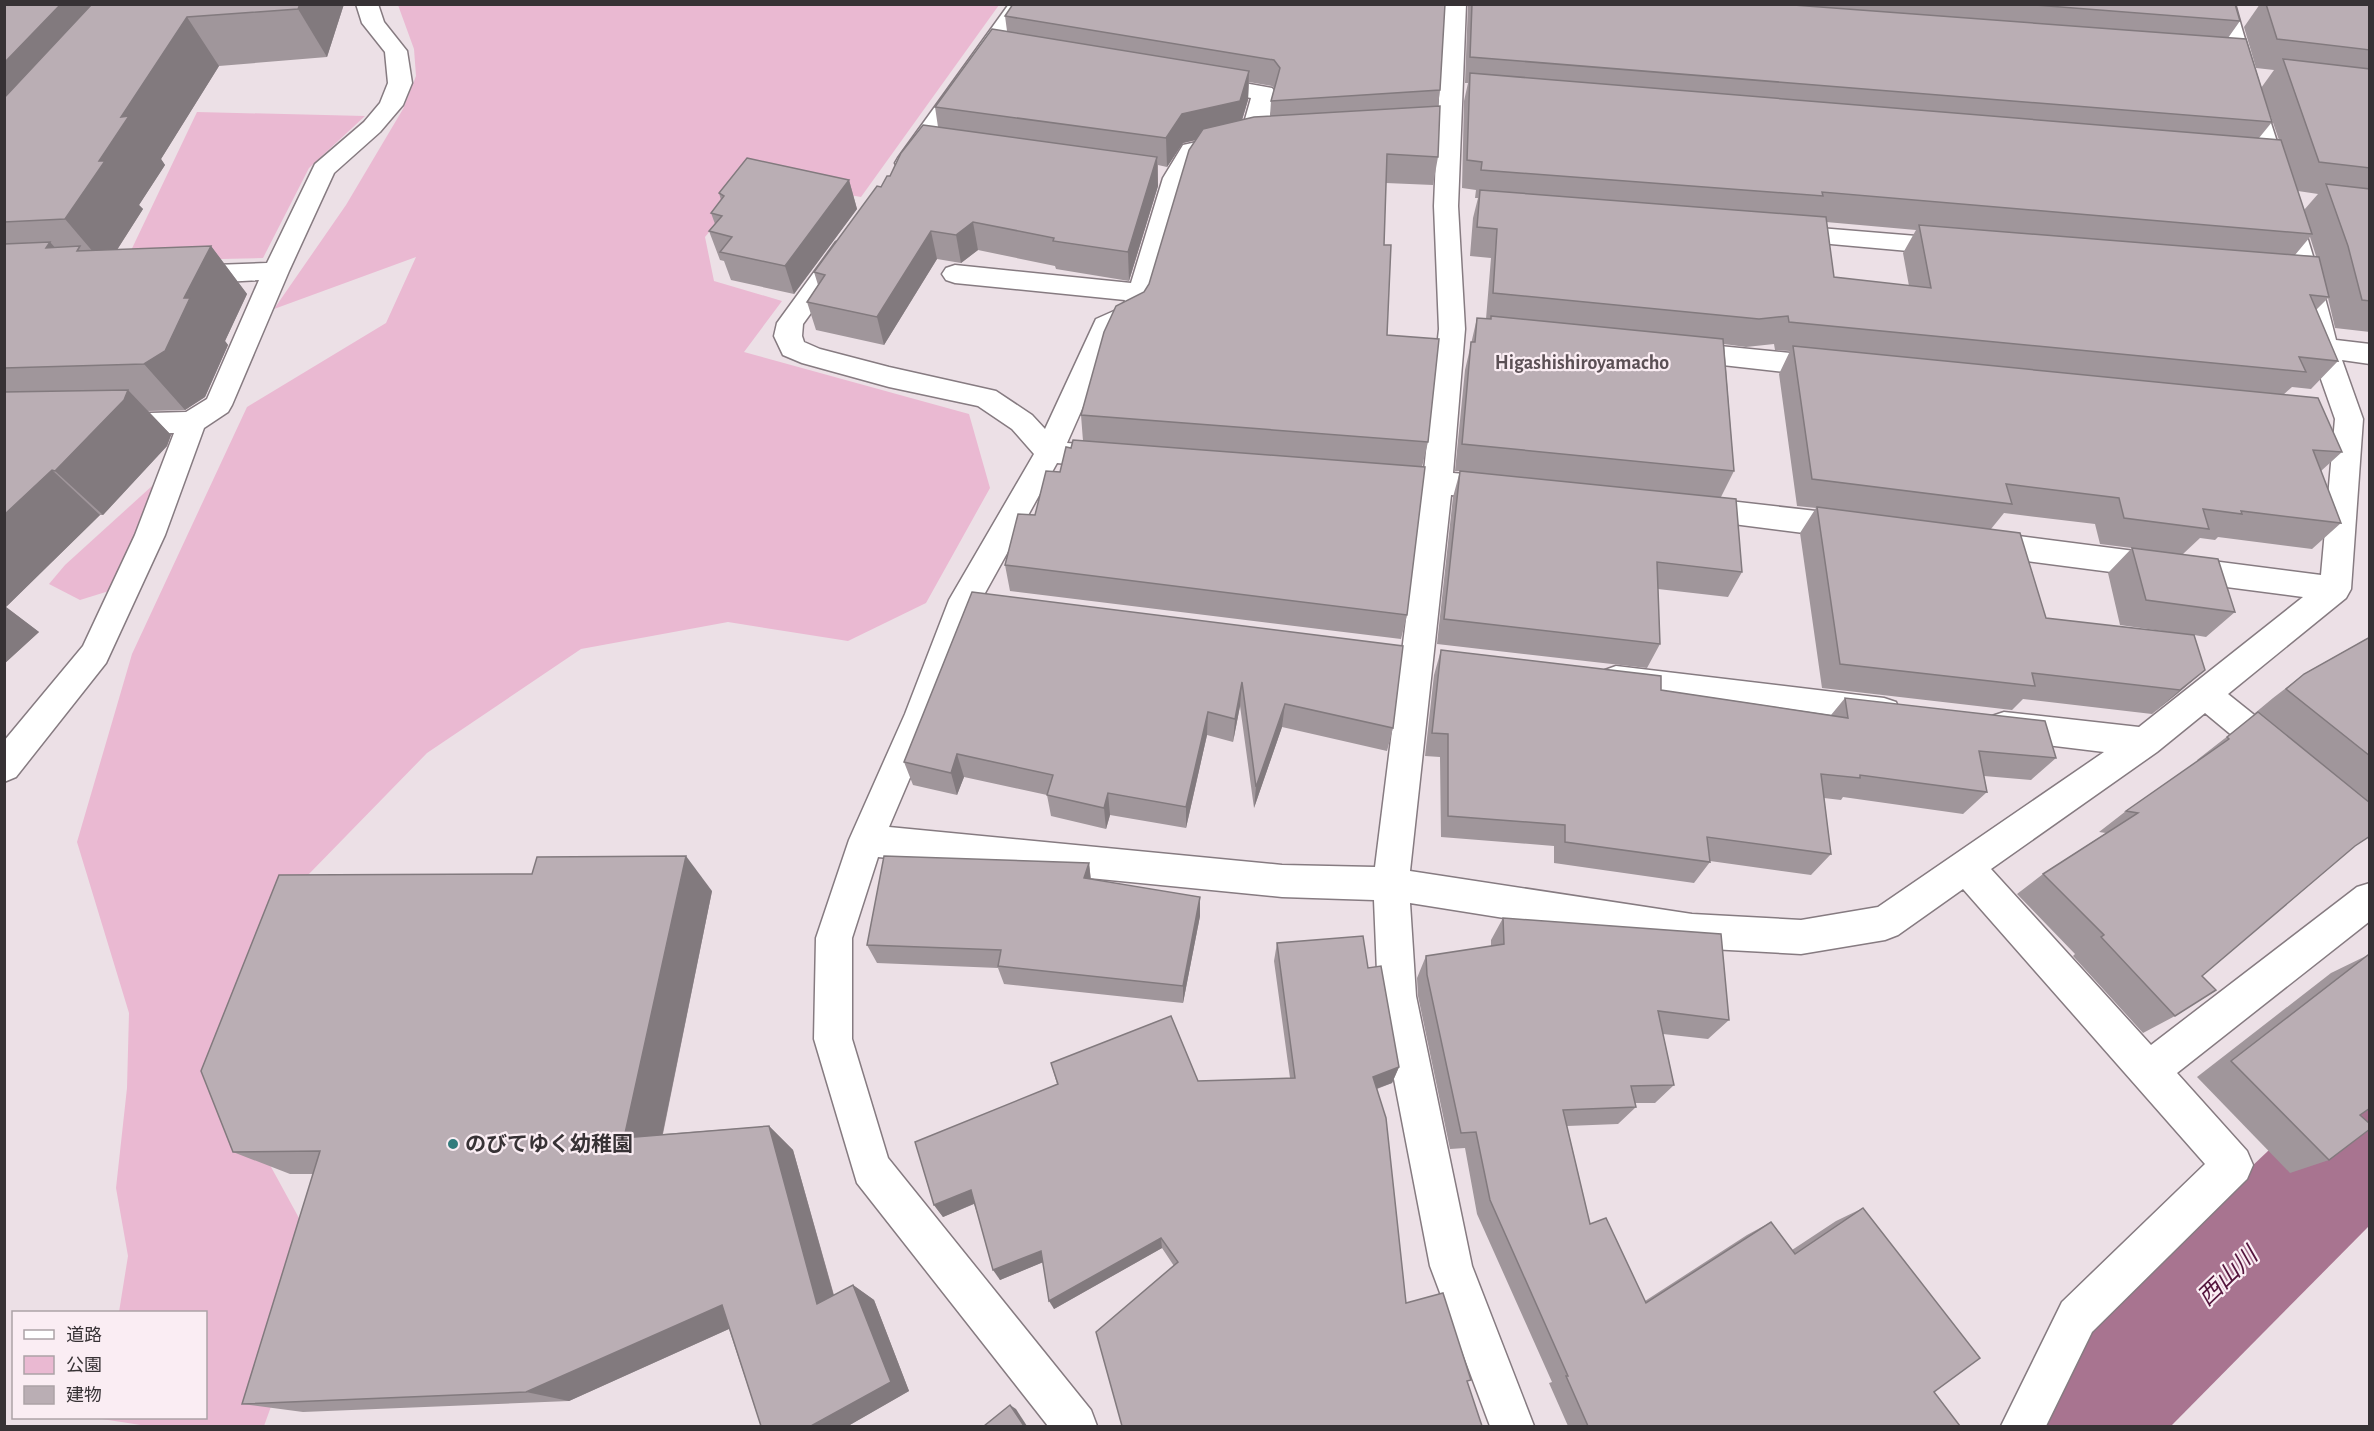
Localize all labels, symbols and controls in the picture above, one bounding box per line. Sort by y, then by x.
district label: Higashishiroyamacho [1495,353,1669,373]
place label: のびてゆく幼稚園 [465,1133,633,1155]
marker: のびてゆく幼稚園 [446,1137,460,1151]
water label: 西山川 [2193,1241,2264,1311]
legend [12,1311,207,1419]
text: 道路 [66,1325,102,1345]
text: 公園 [66,1356,102,1375]
text: 建物 [66,1385,102,1405]

